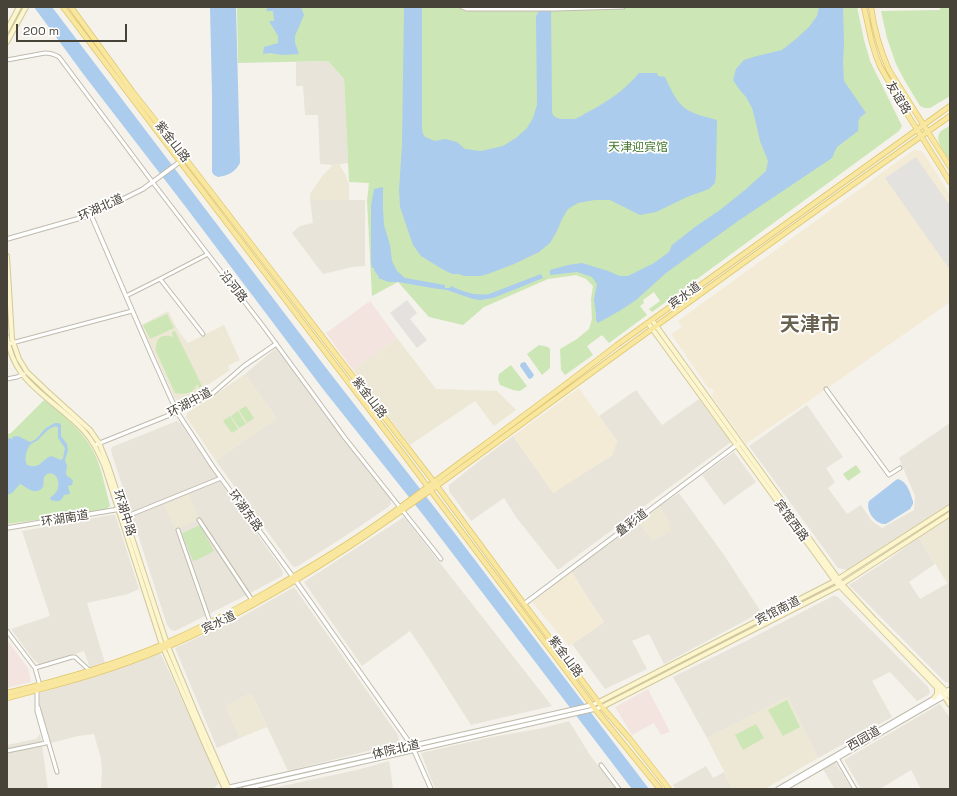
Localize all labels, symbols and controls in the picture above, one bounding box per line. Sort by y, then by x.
scale bar [18,16,129,42]
text: 200 m [23,23,59,39]
street label: 友谊路 [883,79,913,117]
street label: 紫金山路 [152,119,192,165]
park label: 天津迎宾馆 [608,141,668,155]
street label: 环湖北道 [76,192,126,224]
street label: 沿河路 [216,268,250,306]
street label: 宾水道 [666,280,704,312]
district label: 天津市 [780,314,840,338]
street label: 紫金山路 [349,375,389,421]
street label: 环湖中道 [165,385,215,421]
street label: 环湖东路 [225,487,265,535]
street label: 环湖中路 [110,488,138,538]
street label: 宾馆西路 [771,497,811,545]
street label: 叠彩道 [613,506,651,540]
street label: 环湖南道 [40,508,90,530]
street label: 宾馆南道 [753,594,803,628]
street label: 宾水道 [200,609,238,637]
street label: 紫金山路 [545,633,585,681]
street label: 西园道 [845,724,883,754]
street label: 体院北道 [371,738,421,762]

